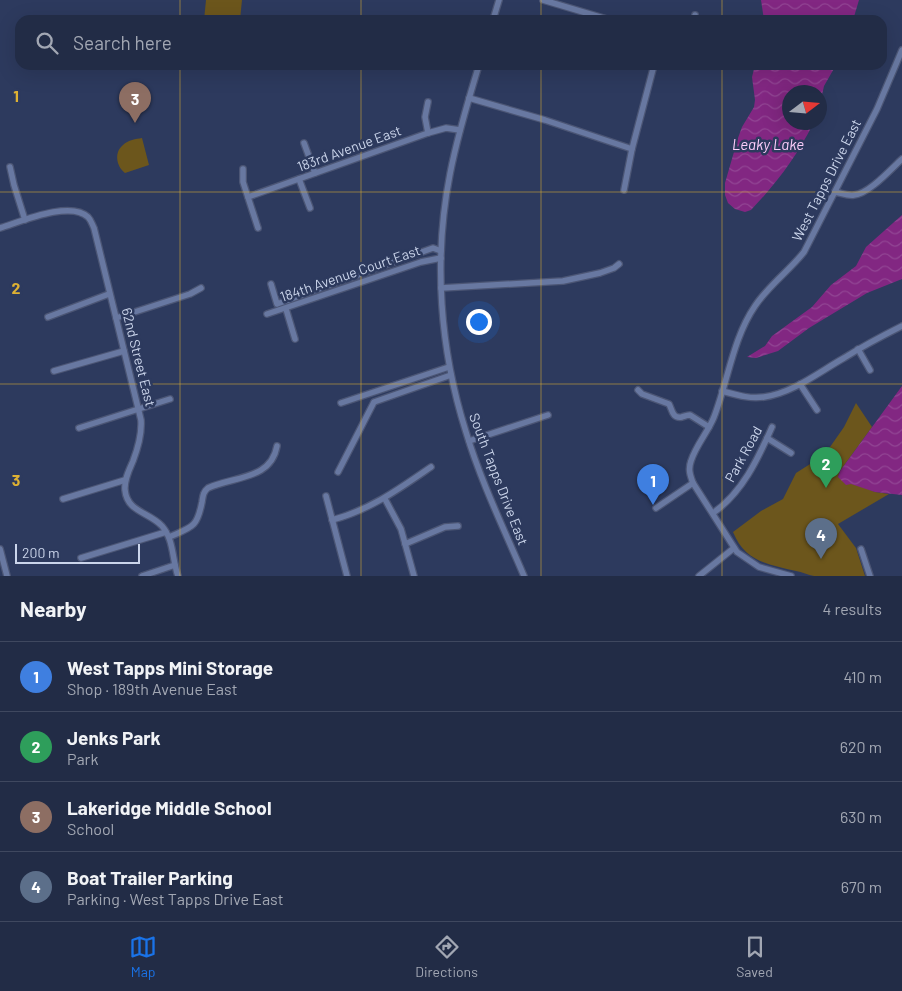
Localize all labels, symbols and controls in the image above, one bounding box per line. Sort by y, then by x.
search box [15,15,887,70]
icon: search [33,29,61,57]
text: Search here [73,31,172,54]
pin: 3 [119,82,151,123]
north arrow [782,85,827,130]
text: 1 [13,86,19,105]
street label: West Tapps Drive East [788,116,864,244]
street label: 183rd Avenue East [295,121,403,175]
water label: Leaky Lake [732,135,804,153]
street label: 184th Avenue Court East [278,241,422,305]
text: 2 [12,278,21,297]
street label: 62nd Street East [119,306,159,408]
your location [466,309,492,335]
street label: South Tapps Drive East [466,411,532,547]
street label: Park Road [721,423,765,485]
pin: 2 [810,447,842,488]
pin: 1 [637,464,669,505]
text: 3 [12,470,20,489]
pin: 4 [805,518,837,559]
scale bar [15,541,140,564]
text: 200 m [22,544,60,561]
text: Nearby [20,596,86,621]
text: 4 results [822,599,882,618]
text: West Tapps Mini Storage [67,656,273,679]
text: 1 [33,667,39,686]
text: 410 m [844,667,882,686]
text: Shop · 189th Avenue East [67,679,238,698]
text: Jenks Park [67,726,161,749]
text: 2 [32,737,40,756]
text: 620 m [840,737,882,756]
text: Park [67,749,98,768]
text: Lakeridge Middle School [67,796,272,819]
text: 3 [32,807,40,826]
text: 630 m [840,807,882,826]
text: School [67,819,114,838]
text: Boat Trailer Parking [67,866,233,889]
text: 4 [31,877,41,896]
text: 670 m [841,877,882,896]
text: Parking · West Tapps Drive East [67,889,284,908]
tab: Map [129,933,157,980]
tab: Directions [415,933,478,980]
tab: Saved [736,933,773,980]

